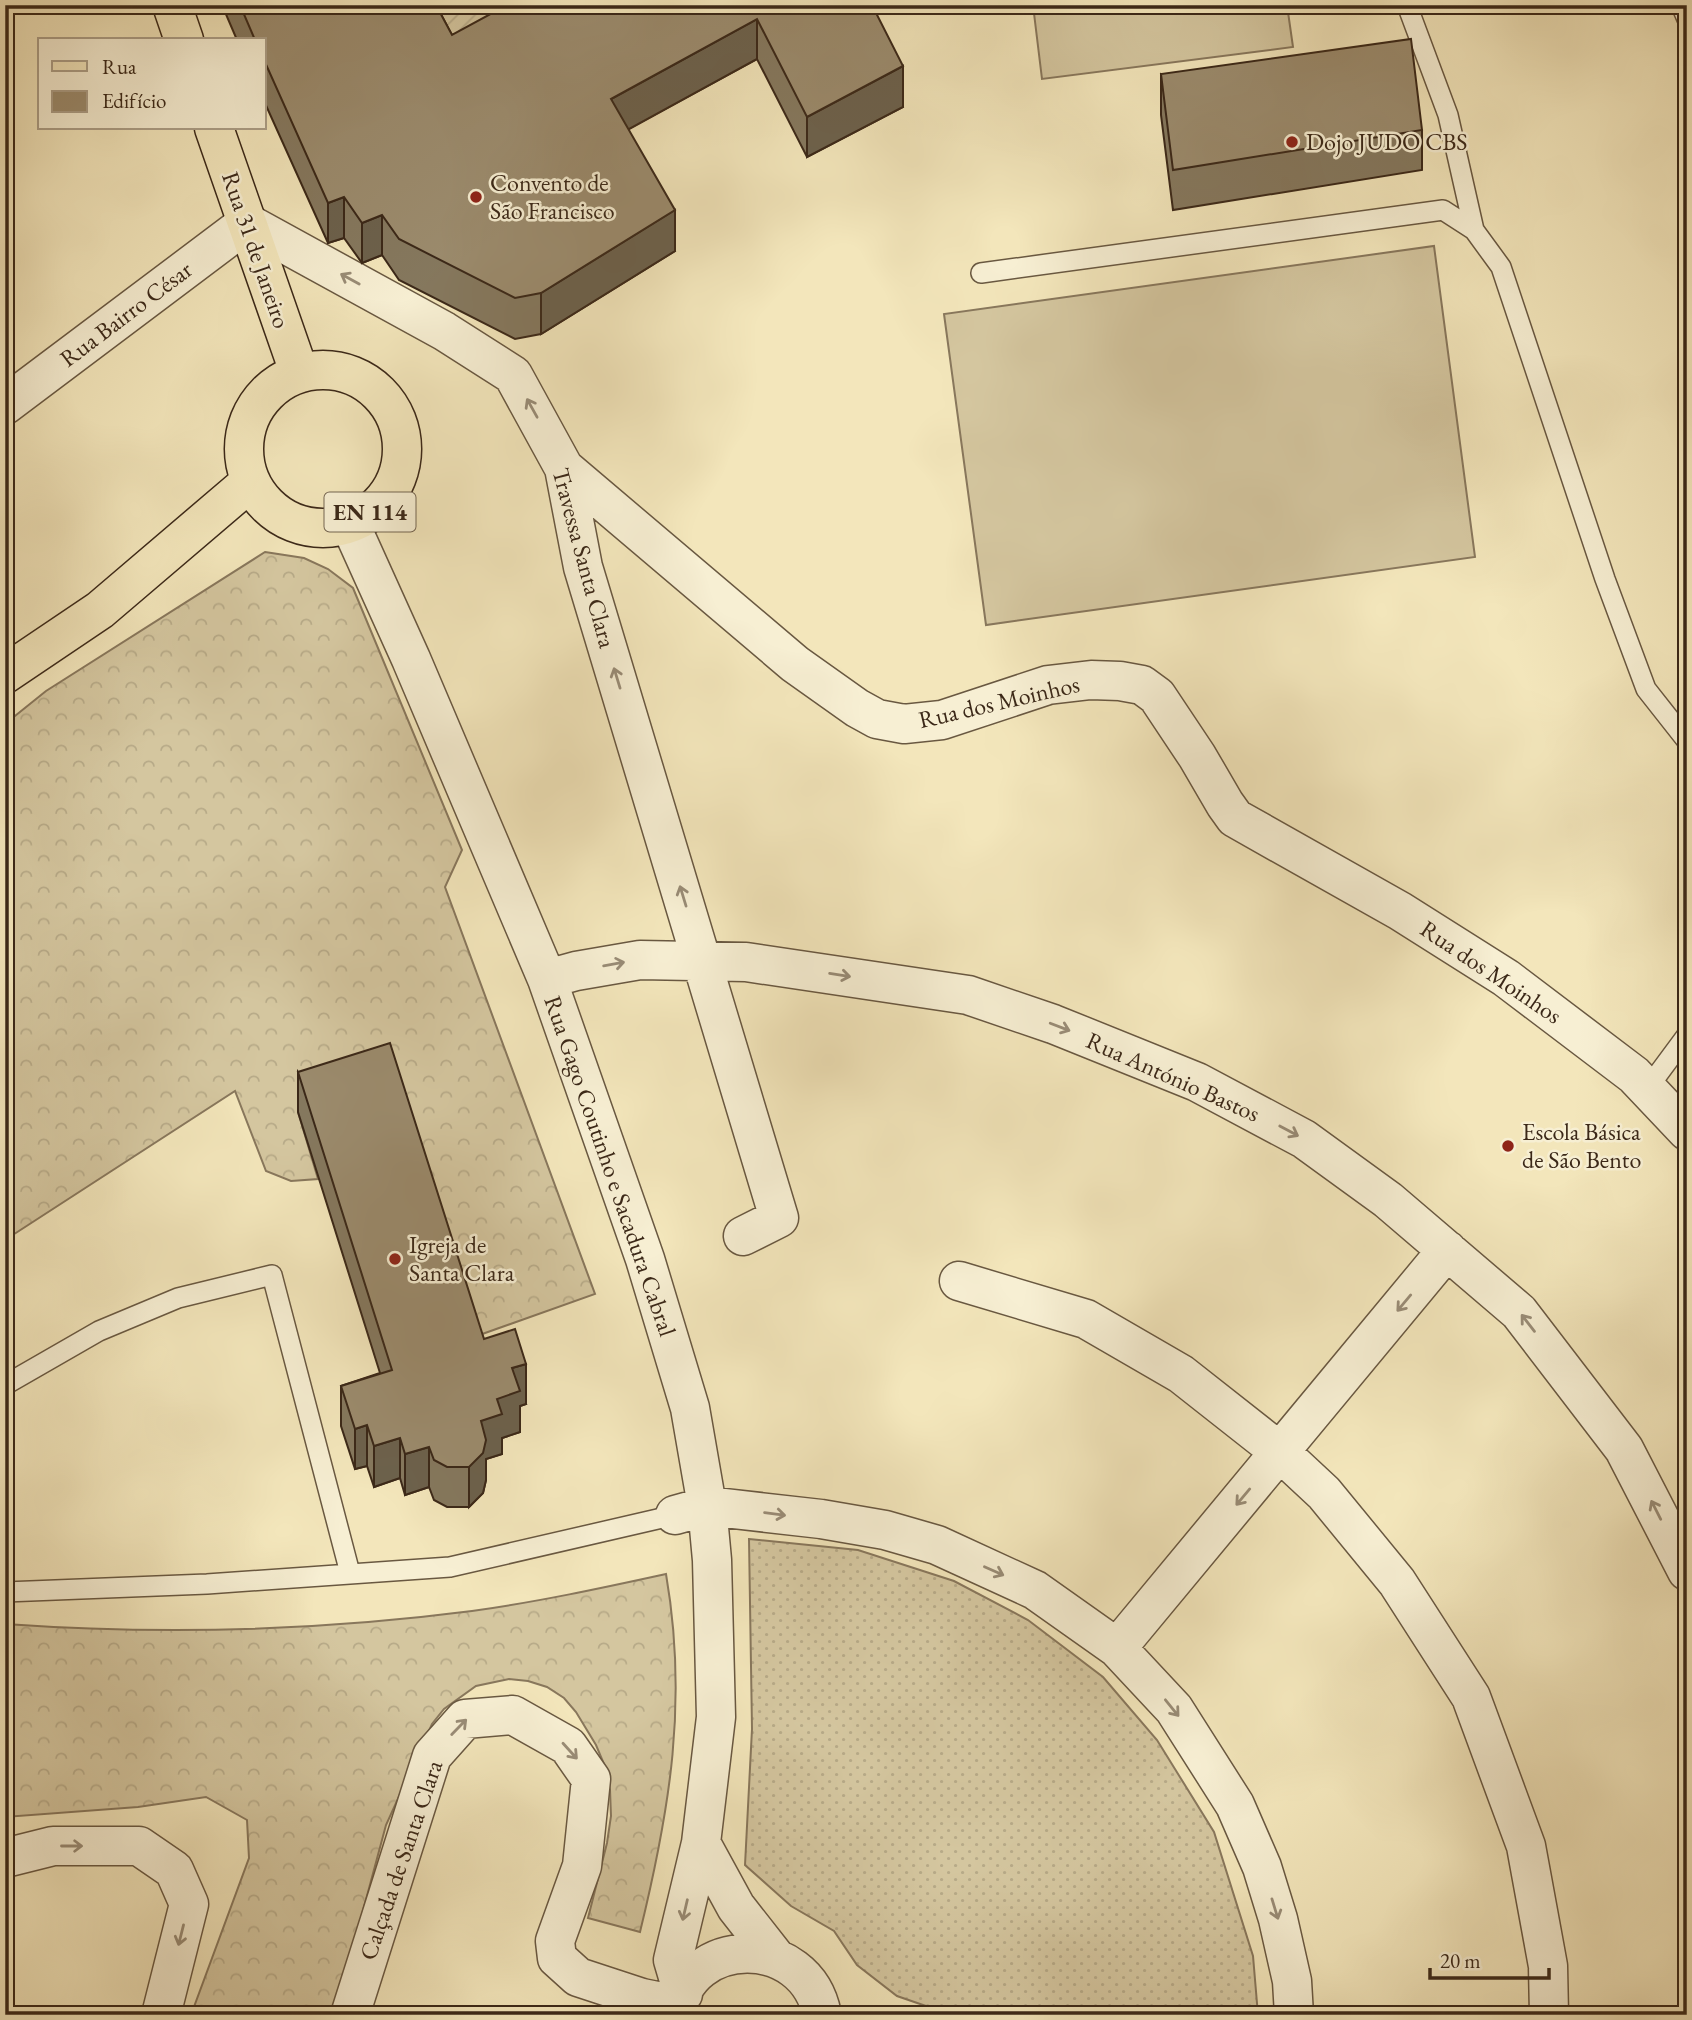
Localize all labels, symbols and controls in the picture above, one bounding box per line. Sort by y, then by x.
legend [38,38,266,130]
text: Rua [102,53,137,80]
text: Edifício [102,87,166,114]
place label: Dojo JUDO CBS [1306,126,1467,157]
marker: Dojo JUDO CBS [1284,134,1300,150]
street label: Rua 31 de Janeiro [215,167,298,332]
place label: Convento de São Francisco [490,167,615,226]
marker: Convento de São Francisco [468,189,484,205]
street label: Rua Bairro César [53,254,198,374]
one-way arrow [340,272,361,285]
one-way arrow [524,399,538,419]
street label: Travessa Santa Clara [546,464,624,652]
road number: EN 114 [324,492,416,532]
one-way arrow [609,668,622,690]
street label: Rua dos Moinhos [915,668,1082,735]
one-way arrow [675,885,688,907]
street label: Rua dos Moinhos [1415,913,1568,1030]
one-way arrow [602,957,625,970]
one-way arrow [828,969,851,982]
street label: Rua Gago Coutinho e Sacadura Cabral [537,991,684,1341]
one-way arrow [1049,1022,1071,1035]
street label: Rua António Bastos [1082,1024,1265,1129]
place label: Escola Básica de São Bento [1522,1116,1641,1175]
one-way arrow [1278,1125,1299,1139]
marker: Escola Básica de São Bento [1500,1138,1516,1154]
place label: Igreja de Santa Clara [409,1229,515,1288]
marker: Igreja de Santa Clara [387,1251,403,1267]
one-way arrow [1396,1294,1412,1312]
one-way arrow [1520,1314,1535,1333]
one-way arrow [1235,1488,1251,1506]
one-way arrow [1648,1500,1662,1521]
one-way arrow [763,1508,786,1521]
one-way arrow [982,1565,1004,1578]
one-way arrow [1164,1699,1179,1717]
one-way arrow [450,1719,467,1736]
one-way arrow [562,1742,578,1760]
street label: Calçada de Santa Clara [352,1755,449,1964]
one-way arrow [60,1839,83,1853]
one-way arrow [678,1898,691,1921]
one-way arrow [1269,1898,1282,1920]
one-way arrow [174,1923,187,1945]
scale bar [1430,1936,1548,1980]
text: 20 m [1440,1947,1481,1974]

